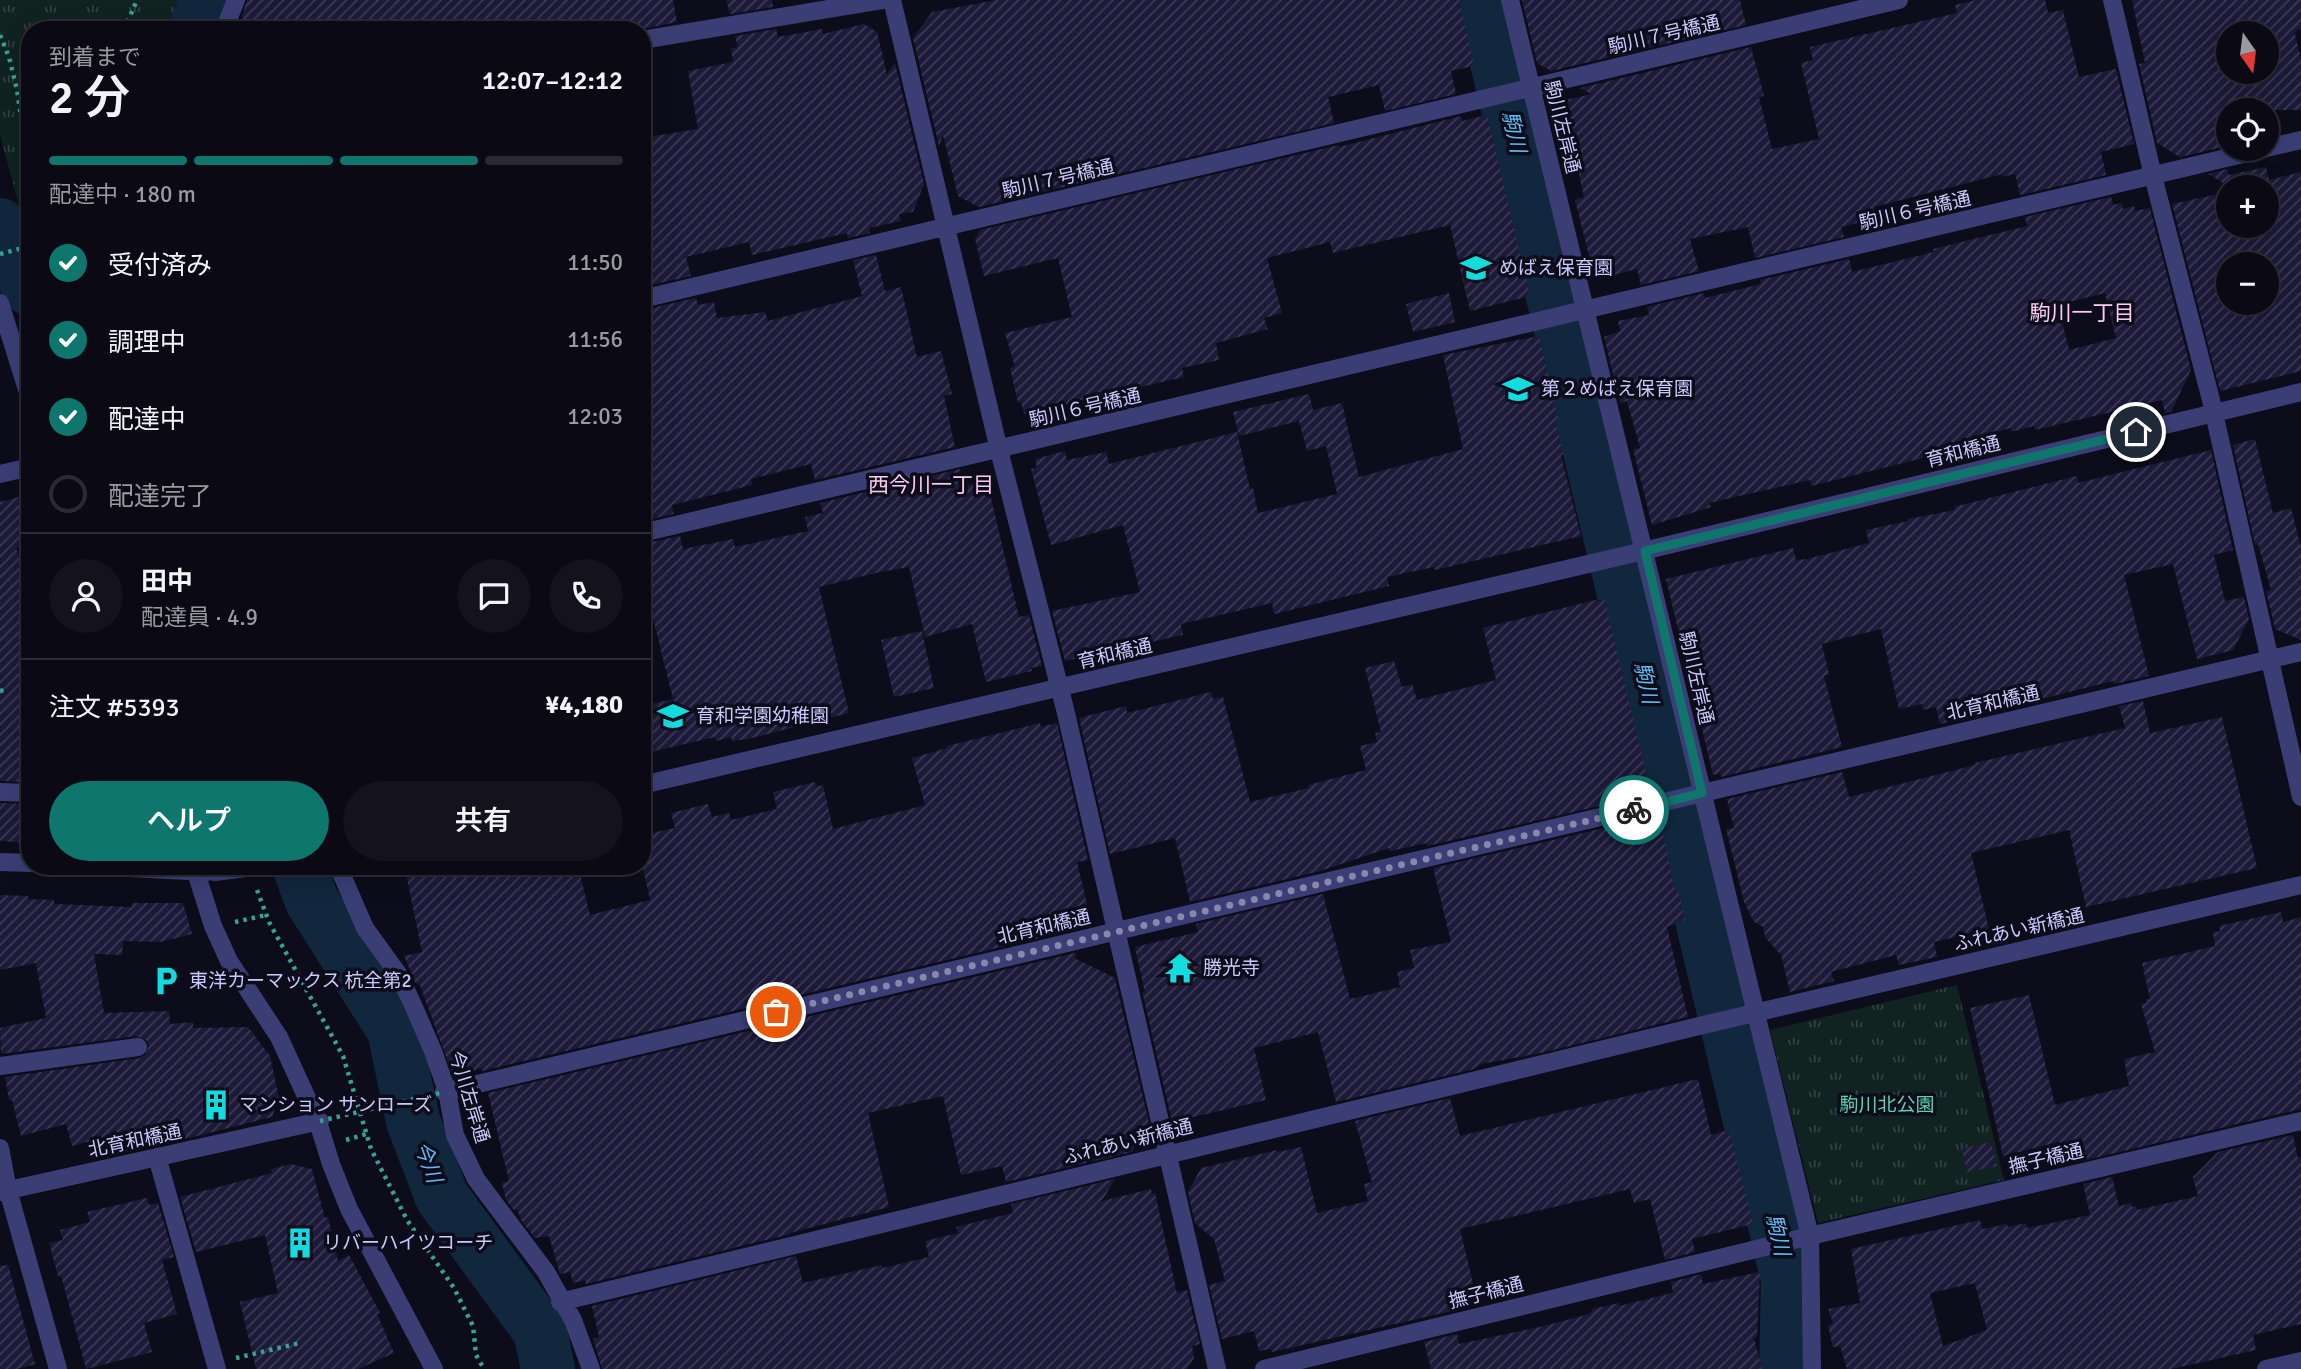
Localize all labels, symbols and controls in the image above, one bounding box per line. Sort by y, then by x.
street label: 駒川７号橋通 [1606,10,1722,60]
north arrow [2216,21,2278,84]
map controls [2216,21,2279,315]
text: 到着まで [49,43,141,72]
text: 12:07–12:12 [482,65,623,97]
text: 2 分 [49,70,130,126]
street label: 駒川左岸通 [1539,78,1585,176]
button: locate [2216,98,2279,161]
water label: 駒川 [1497,109,1532,157]
street label: 駒川７号橋通 [1000,154,1116,204]
button: + [2216,175,2279,238]
text: 配達中 · 180 m [49,180,196,209]
street label: 駒川６号橋通 [1857,186,1973,236]
icon: check [49,244,87,282]
text: 11:50 [567,248,623,277]
text: 受付済み [108,250,212,282]
school or university icon: めばえ保育園 [1459,251,1493,285]
button: − [2216,252,2279,315]
place label: めばえ保育園 [1499,256,1613,280]
district label: 駒川一丁目 [2030,300,2135,326]
icon: check [49,321,87,359]
text: 11:56 [567,325,623,354]
text: 調理中 [108,327,186,359]
school or university icon: 第２めばえ保育園 [1501,372,1535,406]
place label: 第２めばえ保育園 [1541,377,1693,401]
street label: 駒川６号橋通 [1027,383,1143,433]
icon: check [49,398,87,436]
text: 12:03 [567,402,623,431]
pin [2106,402,2166,462]
text: 配達中 [108,404,186,436]
icon: home [2117,413,2155,451]
street label: 育和橋通 [1923,431,2003,473]
district label: 西今川一丁目 [868,472,994,498]
text: 配達完了 [108,481,212,513]
button: person [49,559,123,633]
button: chat [457,559,531,633]
button: phone [549,559,623,633]
text: 田中 [141,566,193,598]
text: 配達員 · 4.9 [141,603,258,632]
street label: 駒川左岸通 [1674,629,1718,727]
street label: 育和橋通 [1075,634,1155,674]
water label: 駒川 [1629,660,1664,708]
street label: 北育和橋通 [1944,681,2042,725]
text: ¥4,180 [545,689,623,721]
text: 注文 #5393 [49,692,180,724]
school or university icon: 育和学園幼稚園 [656,699,690,733]
place label: 育和学園幼稚園 [696,704,829,728]
courier [1599,775,1669,845]
button: ヘルプ [49,781,329,861]
button: 共有 [343,781,623,861]
icon: bike [1615,791,1653,829]
street label: ふれあい新橋通 [1951,903,2087,957]
street label: 北育和橋通 [995,905,1093,949]
temple icon: 勝光寺 [1163,951,1197,985]
place label: 勝光寺 [1203,956,1260,980]
parking icon: 東洋カーマックス 杭全第2 [149,964,183,998]
place label: 東洋カーマックス 杭全第2 [189,969,412,993]
pin [746,982,806,1042]
icon: bag [757,993,795,1031]
street label: 今川左岸通 [444,1048,494,1146]
building icon: マンション サンローズ [199,1088,233,1122]
place label: マンション サンローズ [239,1093,432,1117]
park label: 駒川北公園 [1839,1093,1935,1117]
street label: ふれあい新橋通 [1061,1114,1195,1170]
street label: 北育和橋通 [86,1119,184,1163]
water label: 今川 [409,1138,448,1188]
street label: 撫子橋通 [2006,1139,2086,1179]
water label: 駒川 [1761,1212,1796,1260]
building icon: リバーハイツコーチ [283,1226,317,1260]
place label: リバーハイツコーチ [323,1231,493,1255]
street label: 撫子橋通 [1446,1272,1526,1314]

